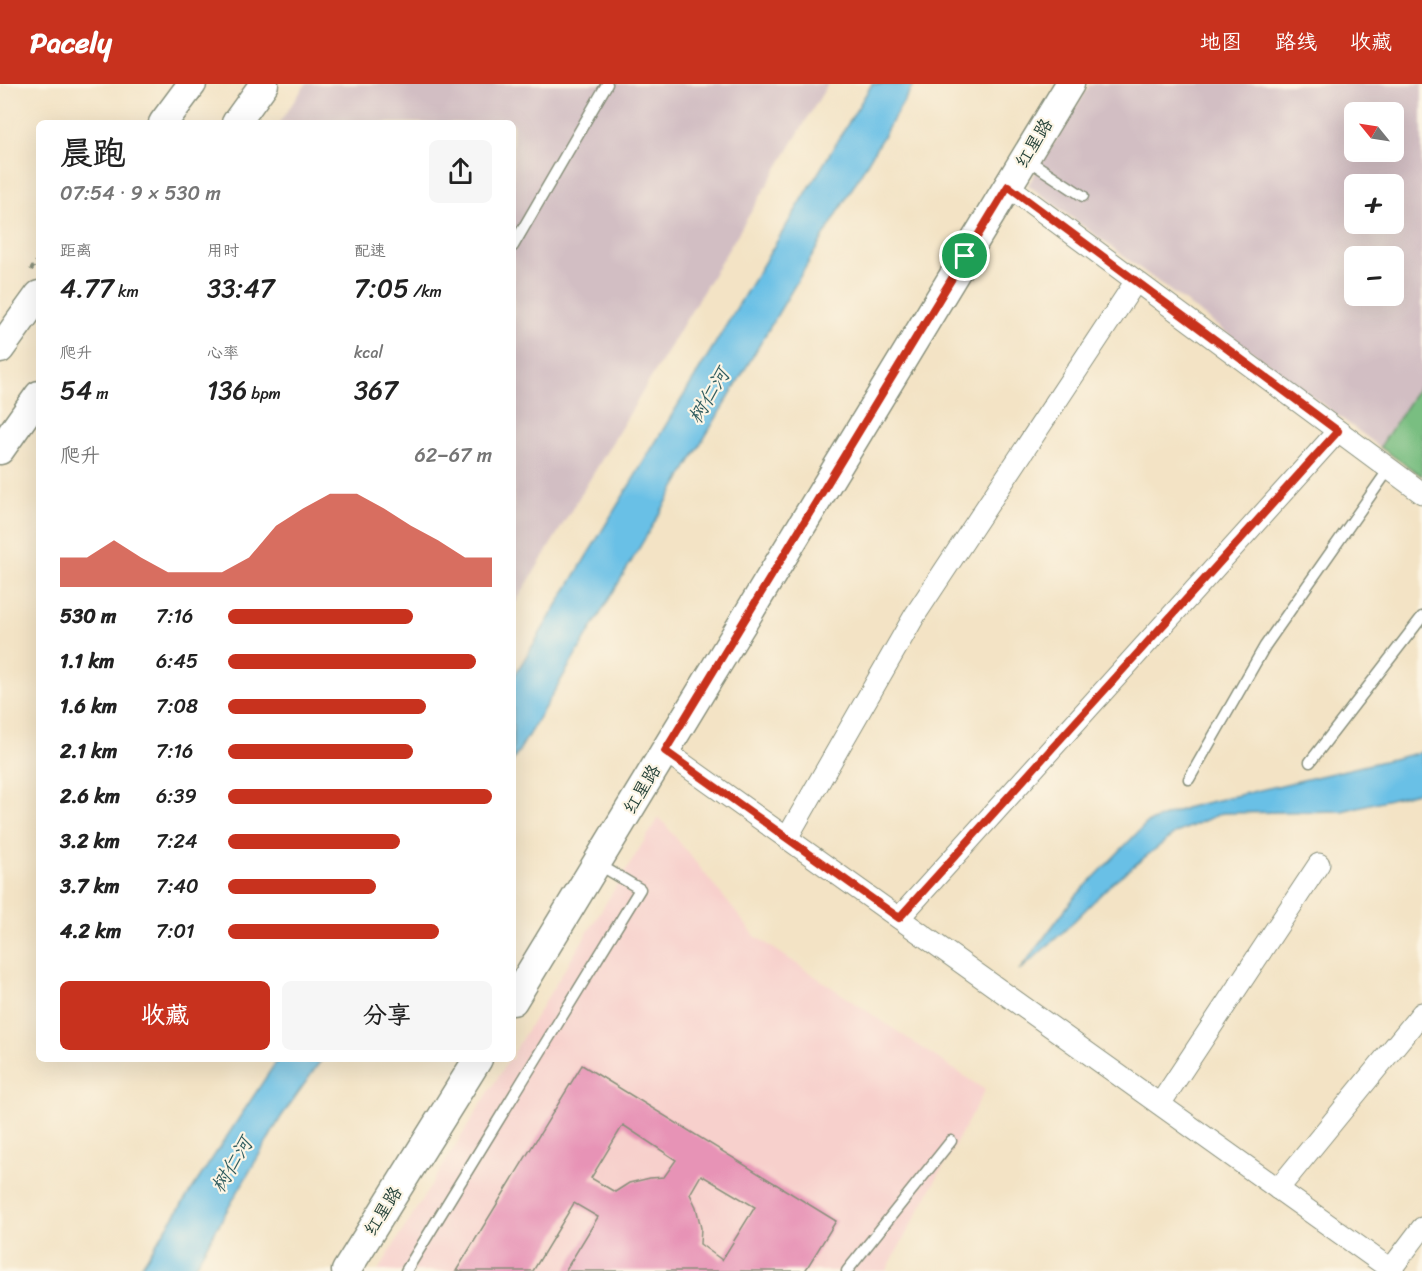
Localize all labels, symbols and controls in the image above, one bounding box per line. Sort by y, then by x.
text: Pacely [30,18,112,67]
text: 地图 [1200,23,1242,61]
text: 路线 [1275,23,1317,61]
text: 收藏 [1350,23,1392,61]
north arrow [1344,102,1404,162]
map controls [1344,102,1404,306]
street label: 红星路 [1006,112,1062,174]
text: 晨跑 [60,124,126,182]
button: share [429,140,492,203]
button: + [1344,174,1404,234]
text: 07:54 · 9 × 530 m [60,176,221,211]
pin [939,230,990,281]
text: 距离 [60,236,92,265]
text: 用时 [207,236,239,265]
text: 配速 [354,236,386,265]
icon: arrive [948,239,981,272]
button: − [1344,246,1404,306]
text: 4.77 [60,265,114,311]
text: 33:47 [207,265,275,311]
text: 7:05 [354,265,409,311]
text: km [114,277,139,306]
text: /km [409,277,442,306]
text: 爬升 [60,338,92,367]
text: 心率 [207,338,239,367]
text: kcal [354,338,383,367]
water label: 树仁河 [679,359,741,431]
text: 54 [60,367,92,413]
text: 136 [207,367,247,413]
text: 367 [354,367,398,413]
text: m [92,379,109,408]
text: bpm [247,379,281,408]
text: 爬升 [60,438,100,473]
text: 62–67 m [414,438,492,473]
text: 530 m [60,599,116,634]
text: 7:16 [156,599,193,634]
text: 1.1 km [60,644,114,679]
text: 6:45 [156,644,198,679]
text: 1.6 km [60,689,117,724]
text: 7:08 [156,689,198,724]
text: 2.1 km [60,734,117,769]
text: 7:16 [156,734,193,769]
street label: 红星路 [614,758,670,820]
text: 2.6 km [60,779,120,814]
text: 6:39 [156,779,197,814]
text: 3.2 km [60,824,120,859]
text: 7:24 [156,824,198,859]
text: 3.7 km [60,869,120,904]
text: 7:40 [156,869,199,904]
text: 4.2 km [60,914,121,949]
text: 7:01 [156,914,195,949]
button: 收藏 [60,981,270,1050]
button: 分享 [282,981,492,1050]
water label: 树仁河 [202,1128,264,1200]
street label: 红星路 [355,1180,411,1242]

